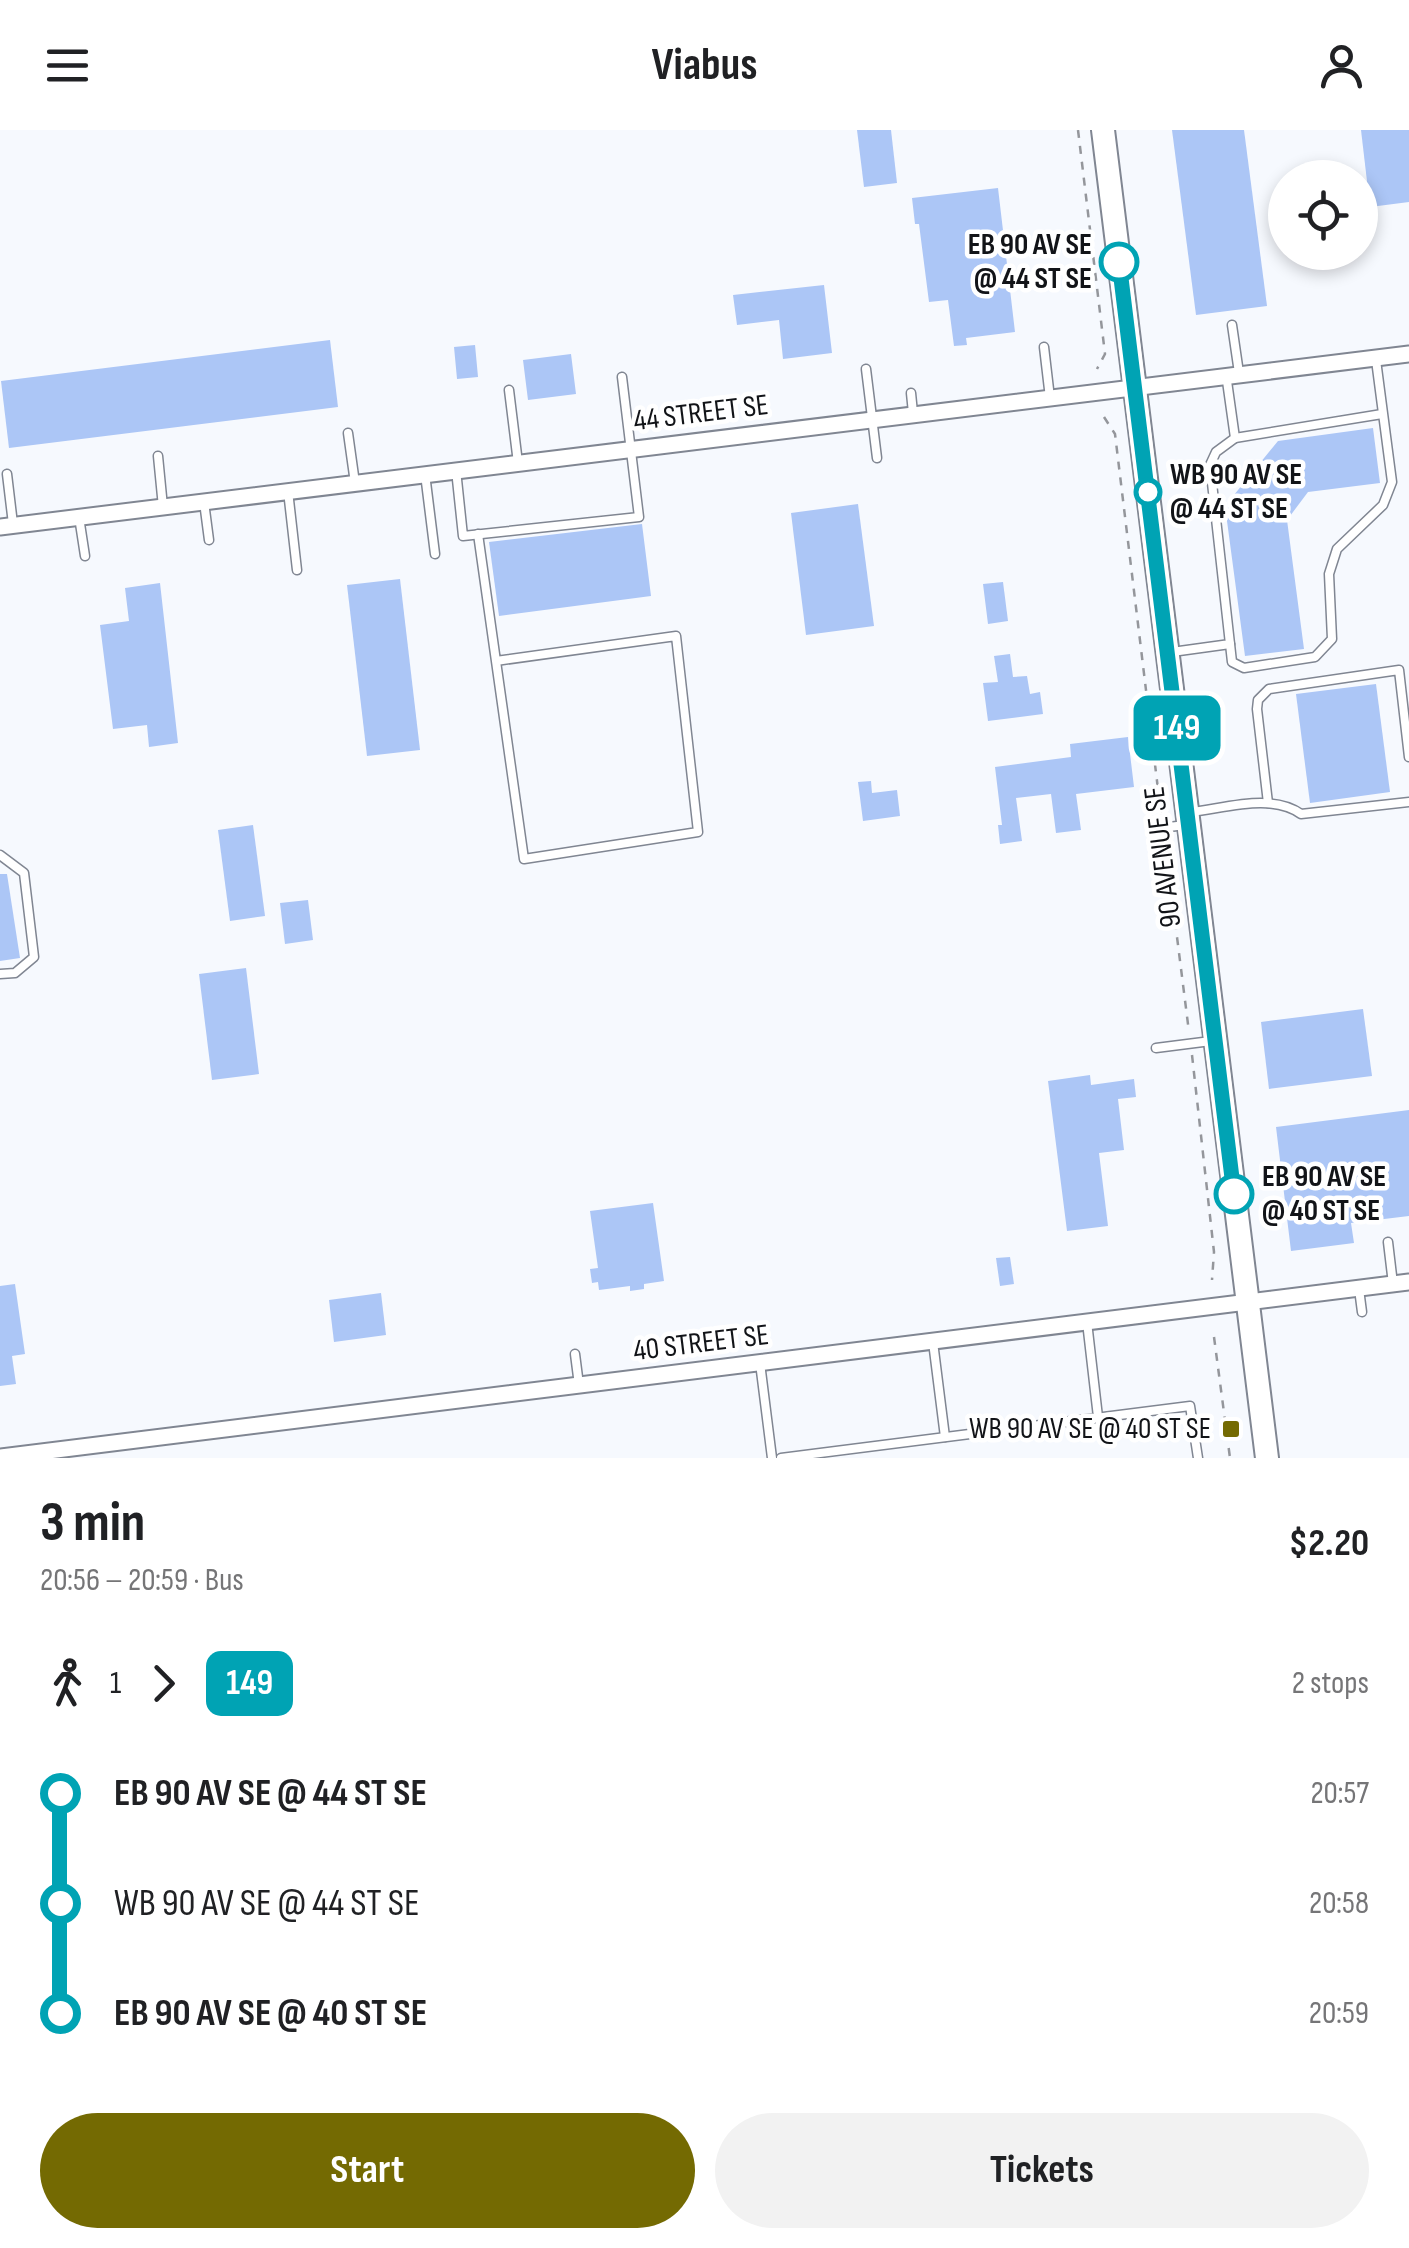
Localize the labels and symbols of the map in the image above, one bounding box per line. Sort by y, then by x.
place label: EB 90 AV SE @ 44 ST SE [968,227,1092,297]
marker: EB 90 AV SE @ 44 ST SE [1100,243,1138,281]
street label: 44 STREET SE [632,387,770,439]
place label: WB 90 AV SE @ 44 ST SE [1170,457,1302,527]
marker: WB 90 AV SE @ 44 ST SE [1135,479,1161,505]
line badge: 149 [1120,696,1234,760]
street label: 90 AVENUE SE [1136,784,1190,930]
place label: EB 90 AV SE @ 40 ST SE [1262,1159,1386,1229]
marker: EB 90 AV SE @ 40 ST SE [1215,1175,1253,1213]
street label: 40 STREET SE [631,1317,771,1369]
place label: WB 90 AV SE @ 40 ST SE [969,1411,1211,1447]
marker: WB 90 AV SE @ 40 ST SE [1220,1418,1242,1440]

